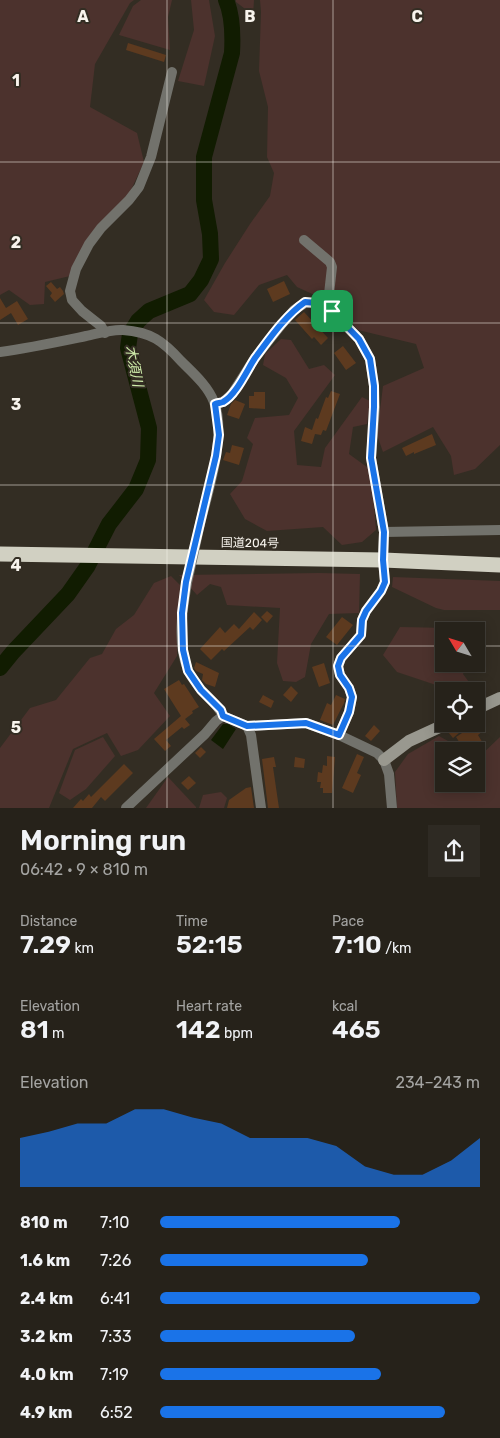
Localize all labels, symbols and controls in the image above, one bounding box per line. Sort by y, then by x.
text: A [77,7,89,26]
text: B [244,7,256,26]
text: C [411,7,423,26]
text: 1 [12,71,20,90]
text: 2 [11,233,21,252]
pin [311,290,353,332]
icon: arrive [318,297,346,325]
water label: 木須川 [122,344,147,390]
text: 3 [11,395,21,414]
street label: 国道204号 [221,535,279,551]
text: 4 [11,556,22,575]
north arrow [435,622,485,672]
map controls [435,622,485,792]
button: locate [435,682,485,732]
text: 5 [11,718,21,737]
button: layers [435,742,485,792]
text: Morning run [20,824,186,857]
button: share [428,825,480,877]
text: 06:42 · 9 × 810 m [20,860,148,879]
text: Distance [20,913,77,930]
text: Time [176,913,208,930]
text: Pace [332,913,364,930]
text: 7.29 [20,930,71,959]
text: 52:15 [176,930,243,959]
text: 7:10 [332,930,382,959]
text: km [71,940,94,957]
text: /km [382,940,412,957]
text: Elevation [20,998,80,1015]
text: Heart rate [176,998,242,1015]
text: kcal [332,998,358,1015]
text: 81 [20,1015,49,1044]
text: 142 [176,1015,221,1044]
text: 465 [332,1015,380,1044]
text: m [49,1025,65,1042]
text: bpm [221,1025,253,1042]
text: Elevation [20,1073,89,1092]
text: 234–243 m [396,1073,480,1092]
text: 810 m [20,1213,68,1232]
text: 7:10 [100,1213,129,1232]
text: 1.6 km [20,1251,70,1270]
text: 7:26 [100,1251,131,1270]
text: 2.4 km [20,1289,73,1308]
text: 6:41 [100,1289,130,1308]
text: 3.2 km [20,1327,73,1346]
text: 7:33 [100,1327,132,1346]
text: 4.0 km [20,1365,74,1384]
text: 7:19 [100,1365,129,1384]
text: 4.9 km [20,1403,72,1422]
text: 6:52 [100,1403,133,1422]

